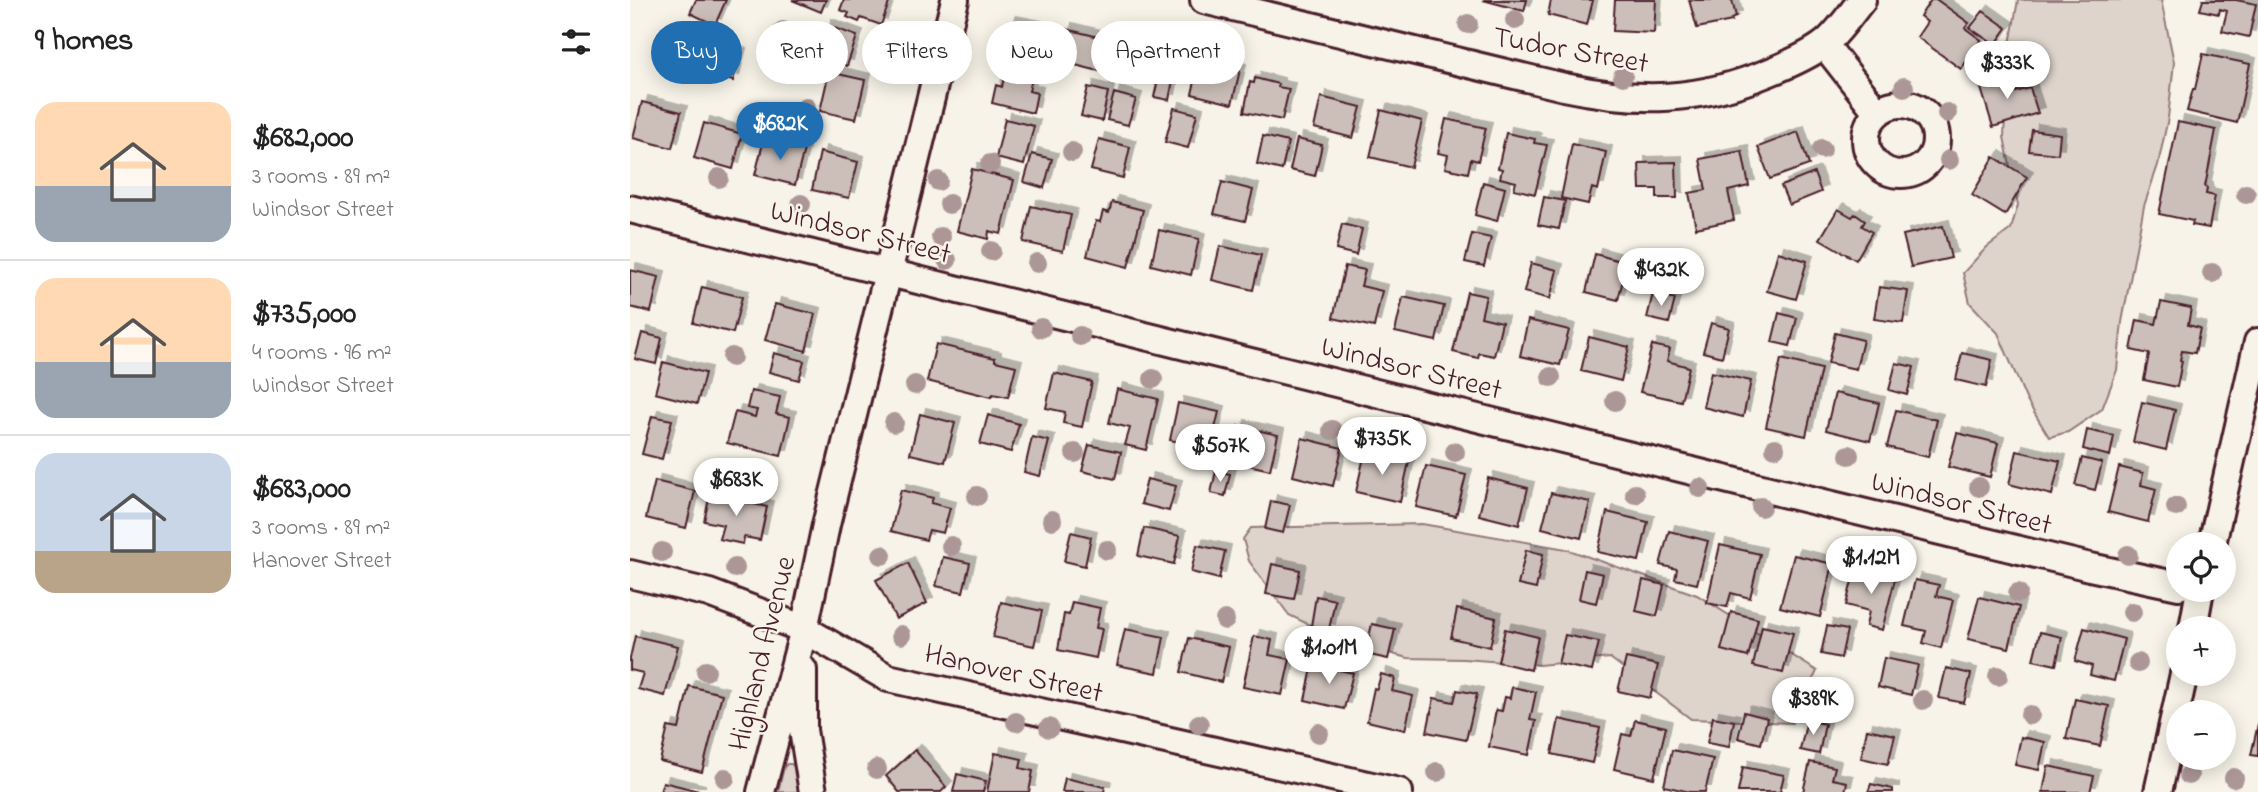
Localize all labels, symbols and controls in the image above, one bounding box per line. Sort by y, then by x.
street label: Tudor Street [1489,17,1652,87]
text: 9 homes [35,20,133,64]
chip: Buy [651,21,742,84]
chip: Rent [756,21,848,84]
chip: Filters [862,21,972,84]
chip: New [986,21,1077,84]
chip: Apartment [1091,21,1245,84]
icon: filters [557,23,595,61]
pin: $333K [1958,42,2056,101]
text: $333K [1980,47,2034,80]
pin: $682K [731,102,829,162]
text: $682K [752,108,808,141]
text: $682,000 [252,117,354,161]
icon: home [91,130,175,214]
text: 3 rooms · 89 m² [252,161,390,194]
street label: Windsor Street [765,190,955,278]
text: Windsor Street [252,194,394,227]
pin: $432K [1612,248,1710,308]
text: $432K [1633,254,1689,287]
text: $735,000 [252,293,356,337]
icon: home [91,306,175,390]
street label: Windsor Street [1316,326,1506,414]
text: 4 rooms · 96 m² [252,337,392,370]
text: Windsor Street [252,370,394,403]
pin: $735K [1333,418,1431,477]
text: $735K [1353,423,1411,456]
pin: $507K [1171,424,1269,484]
text: $507K [1191,430,1249,463]
pin: $683K [687,458,785,518]
street label: Windsor Street [1866,461,2056,549]
text: $683K [709,464,763,497]
text: $683,000 [252,468,351,512]
icon: home [91,481,175,565]
text: 3 rooms · 89 m² [252,512,390,545]
map controls [2166,532,2236,770]
button: locate [2166,532,2236,602]
pin: $1.12M [1814,536,1928,596]
text: $1.12M [1842,542,1900,575]
text: Hanover Street [252,545,392,578]
street label: Highland Avenue [718,551,810,756]
button: + [2166,616,2236,686]
pin: $1.01M [1272,626,1386,686]
text: $1.01M [1300,632,1358,665]
street label: Hanover Street [920,633,1107,717]
pin: $389K [1764,678,1862,737]
text: $389K [1788,683,1838,716]
button: − [2166,700,2236,770]

